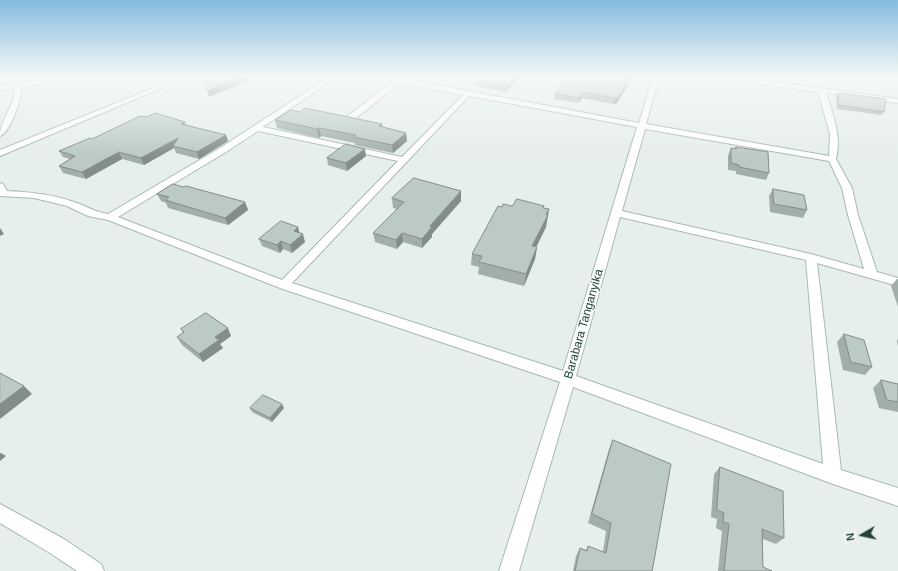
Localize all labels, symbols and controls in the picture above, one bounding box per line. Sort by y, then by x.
street label: Barabara Tanganyika [561,268,607,380]
north arrow [842,515,882,555]
text: N [844,532,857,542]

